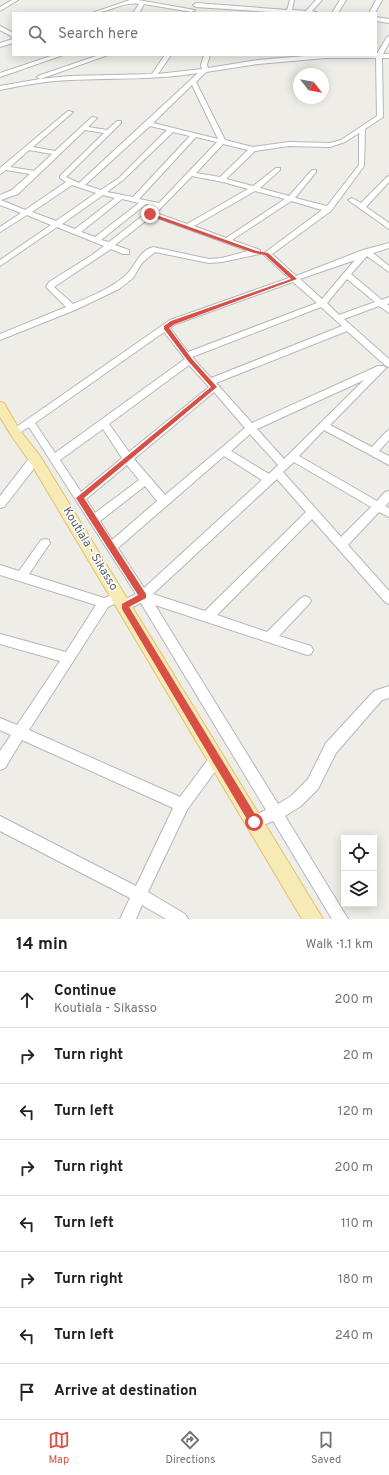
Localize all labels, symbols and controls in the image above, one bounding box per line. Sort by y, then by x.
search box [12,12,377,56]
icon: search [26,23,48,45]
text: Search here [58,25,138,44]
north arrow [293,68,329,104]
route end [141,205,159,223]
street label: Koutiala - Sikasso [59,504,121,594]
route start [245,813,263,831]
map controls [341,835,377,907]
button: locate [341,835,377,871]
button: layers [341,871,377,907]
text: 14 min [16,934,68,956]
text: Walk · 1.1 km [306,937,373,953]
text: Continue [54,982,116,1001]
icon: ahead [16,989,38,1011]
text: 200 m [334,992,373,1008]
text: Koutiala - Sikasso [54,1001,157,1017]
icon: right [16,1045,38,1067]
text: Turn right [54,1046,123,1065]
text: 20 m [343,1048,373,1064]
icon: left [16,1101,38,1123]
text: Turn left [54,1102,114,1121]
text: 120 m [338,1104,373,1120]
icon: right [16,1157,38,1179]
text: Turn right [54,1158,123,1177]
text: 200 m [334,1160,373,1176]
icon: left [16,1213,38,1235]
text: Turn left [54,1214,114,1233]
text: 110 m [341,1216,373,1232]
icon: right [16,1269,38,1291]
text: Turn right [54,1270,123,1289]
text: 180 m [338,1272,373,1288]
icon: left [16,1325,38,1347]
text: Turn left [54,1326,114,1345]
text: 240 m [335,1328,373,1344]
icon: arrive [16,1381,38,1403]
text: Arrive at destination [54,1382,197,1401]
tab: Map [48,1429,70,1467]
tab: Directions [165,1429,215,1467]
tab: Saved [311,1429,341,1467]

